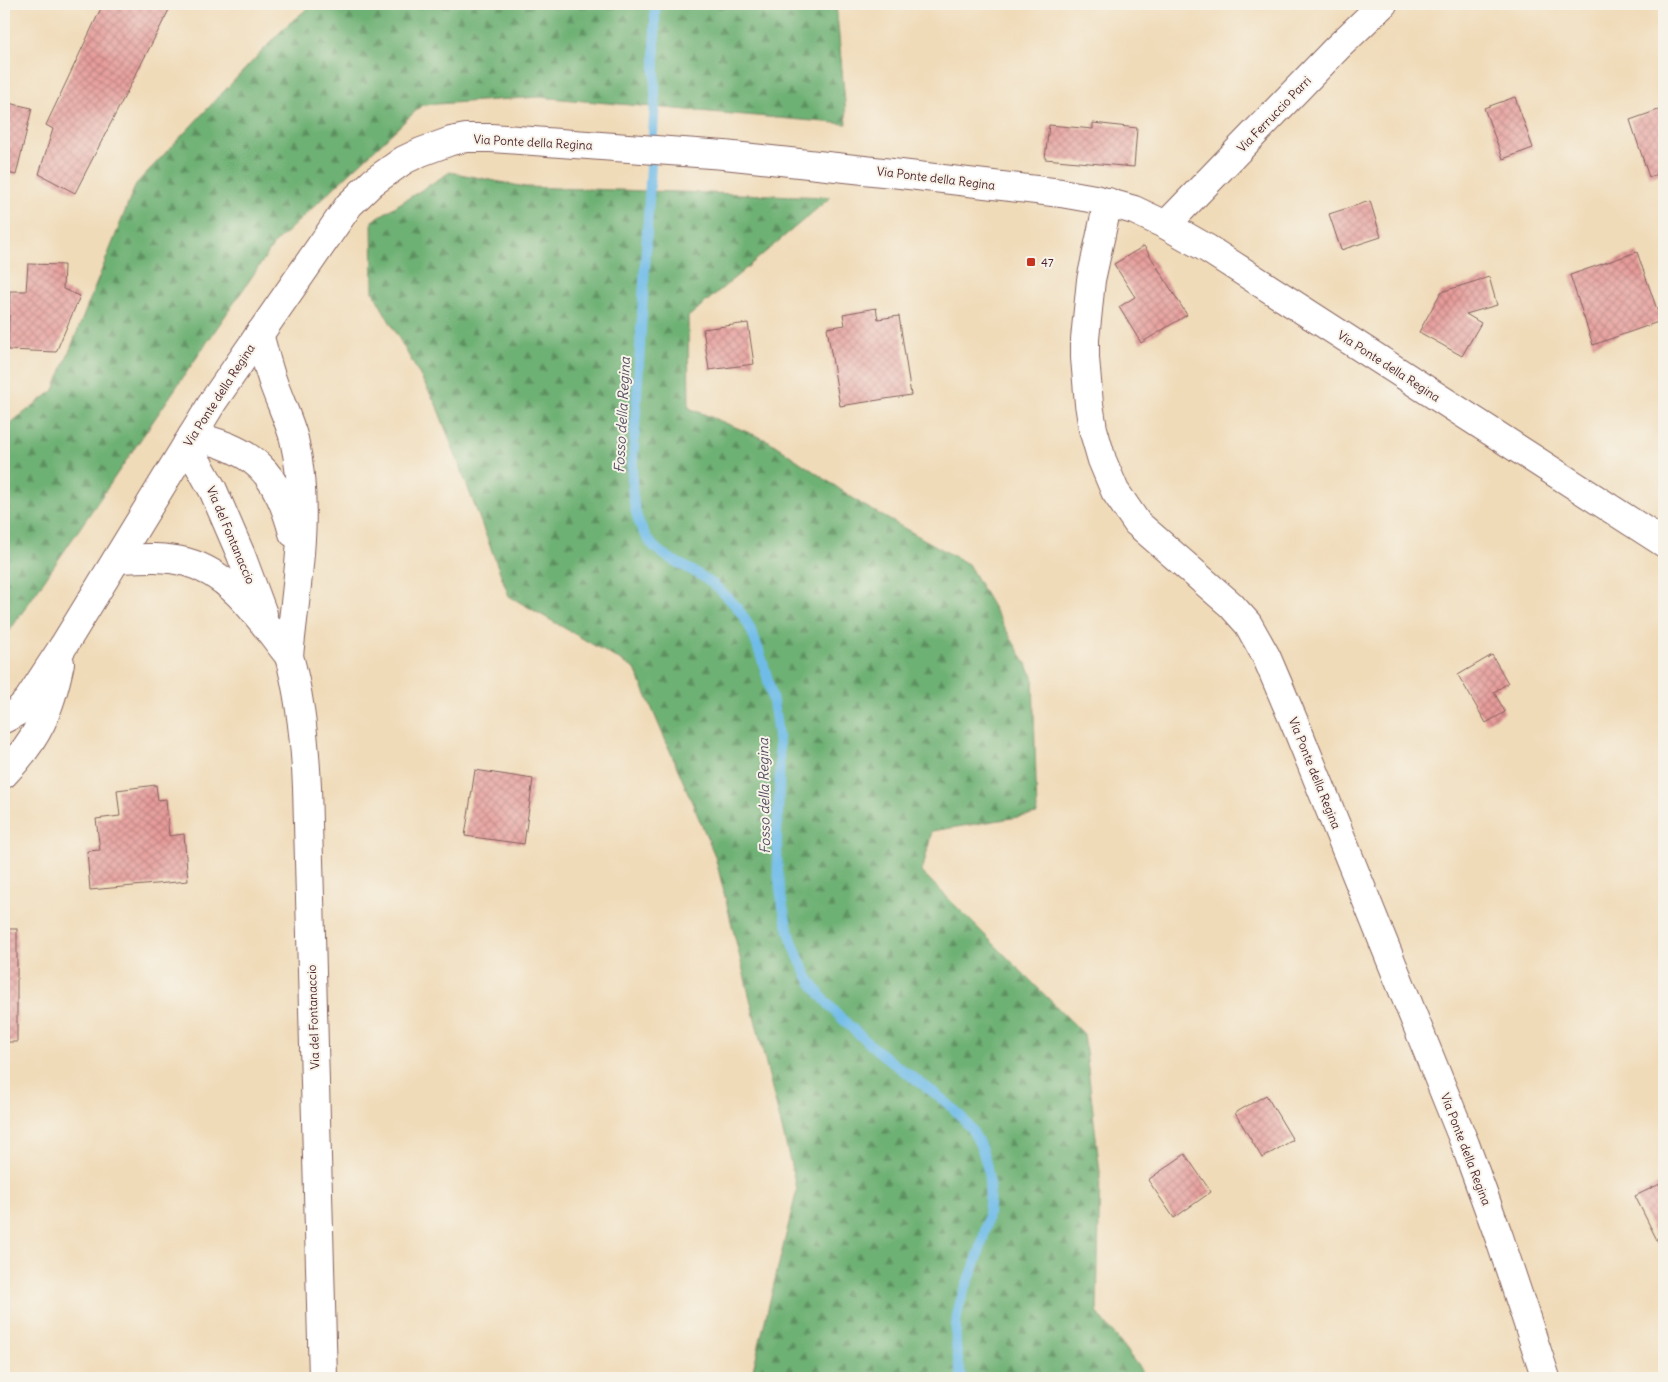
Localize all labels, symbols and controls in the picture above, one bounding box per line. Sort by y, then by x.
street label: Via Ferruccio Parri [1234,73,1314,155]
street label: Via Ponte della Regina [473,131,593,153]
street label: Via Ponte della Regina [876,163,996,193]
place label: 47 [1041,255,1054,270]
marker: 47 [1025,256,1037,268]
street label: Via Ponte della Regina [1335,327,1443,405]
street label: Via Ponte della Regina [180,341,258,449]
water label: Fosso della Regina [610,356,634,473]
street label: Via del Fontanaccio [204,484,259,586]
street label: Via Ponte della Regina [1286,715,1344,831]
water label: Fosso della Regina [754,737,774,854]
street label: Via del Fontanaccio [304,964,322,1070]
street label: Via Ponte della Regina [1438,1091,1494,1207]

